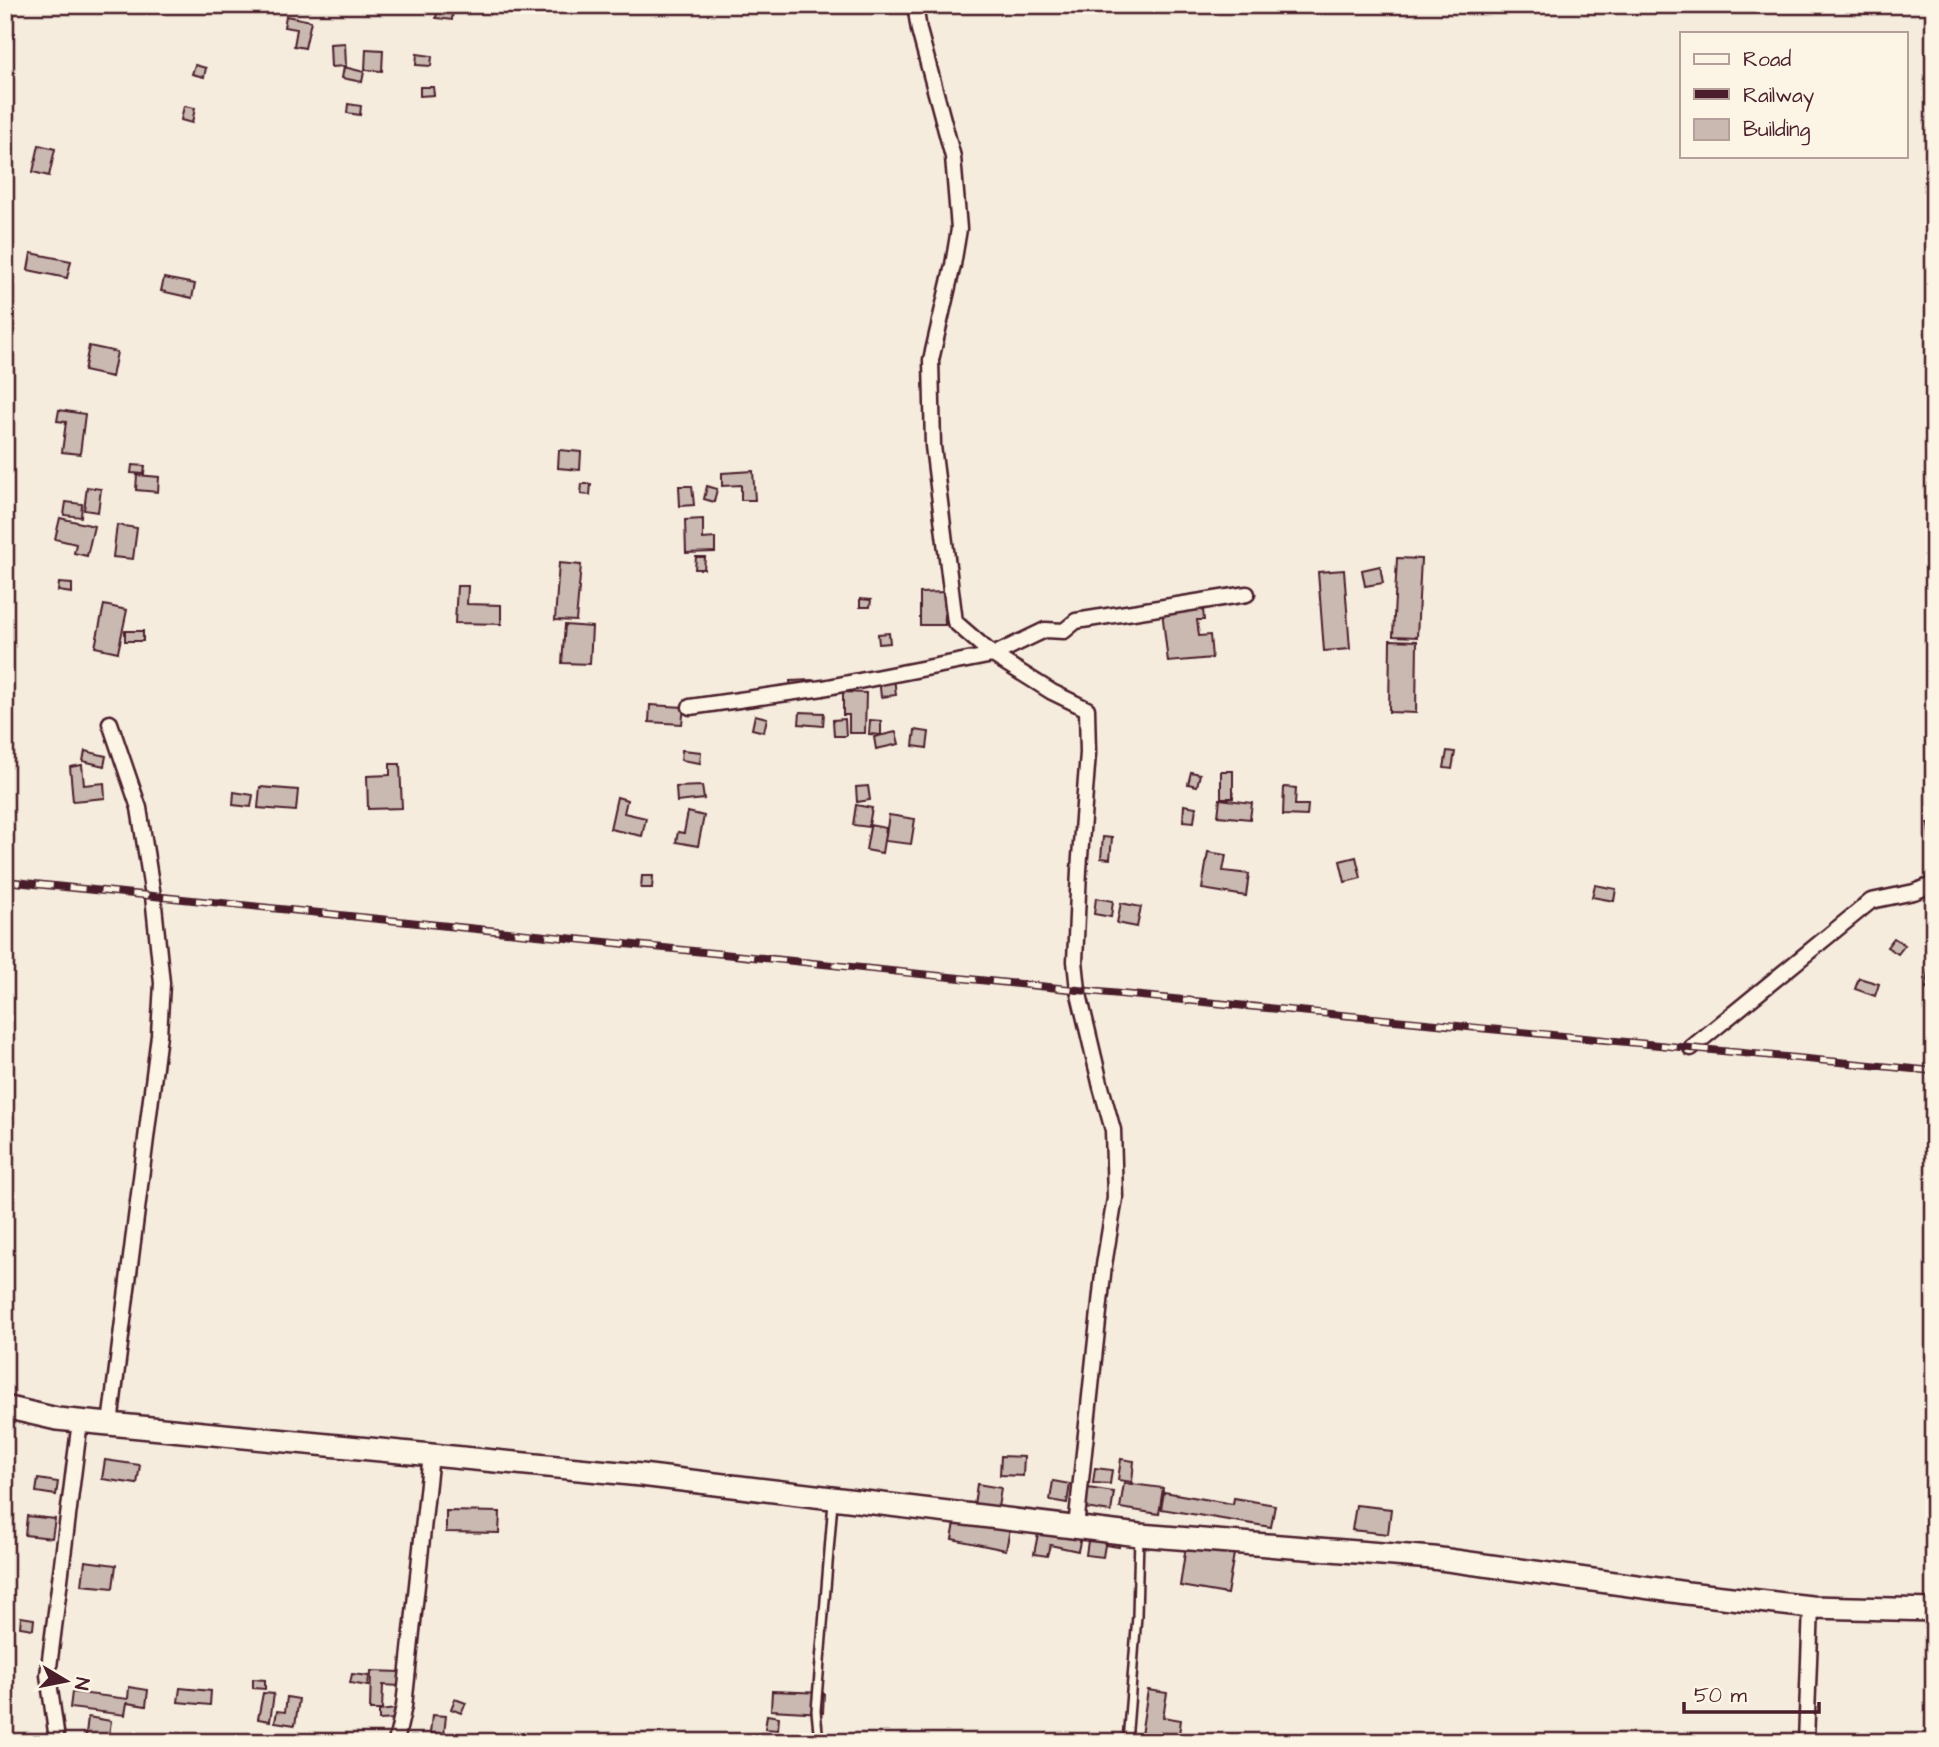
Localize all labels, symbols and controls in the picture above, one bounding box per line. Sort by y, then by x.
legend [1680,32,1908,158]
text: Road [1743,45,1791,74]
text: Railway [1743,81,1815,112]
text: Building [1743,115,1811,146]
north arrow [32,1646,102,1716]
scale bar [1684,1670,1818,1714]
text: N [67,1675,96,1692]
text: 50 m [1694,1681,1748,1710]

